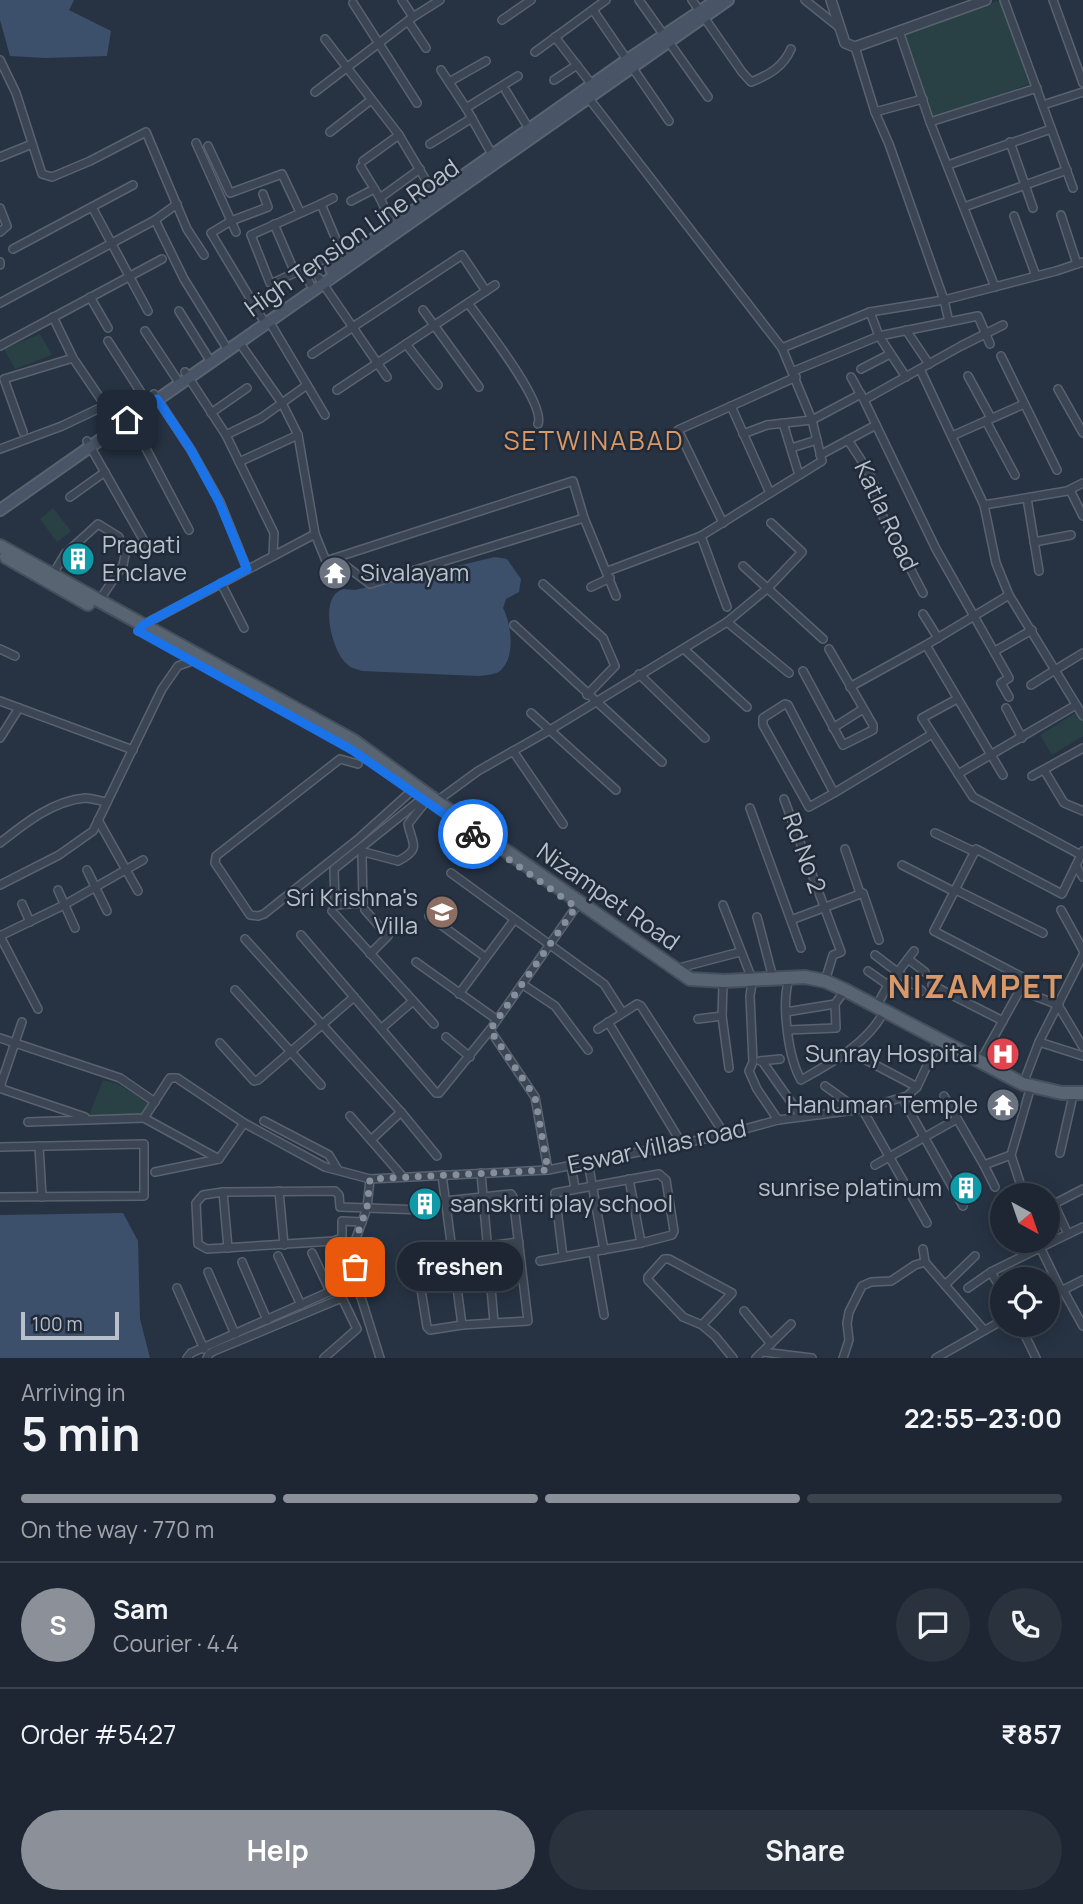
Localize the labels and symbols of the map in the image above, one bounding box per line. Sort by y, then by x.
street label: High Tension Line Road [237,150,465,323]
pin [97,390,157,450]
district label: SETWINABAD [504,422,684,458]
street label: Katla Road [848,455,927,576]
place label: Pragati Enclave [102,527,187,588]
building icon: Pragati Enclave [59,540,97,578]
temple icon: Sivalayam [316,554,354,592]
place label: Sivalayam [360,555,469,588]
courier [438,799,508,869]
street label: Rd No 2 [776,808,835,897]
street label: Nizampet Road [531,834,687,957]
place label: Sri Krishna's Villa [286,880,418,941]
school or university icon: Sri Krishna's Villa [423,893,461,931]
district label: NIZAMPET [888,964,1064,1008]
hospital icon: Sunray Hospital [984,1035,1022,1073]
place label: Sunray Hospital [805,1036,978,1069]
temple icon: Hanuman Temple [984,1086,1022,1124]
place label: Hanuman Temple [787,1087,978,1120]
street label: Eswar Villas road [564,1110,749,1181]
building icon: sunrise platinum [947,1169,985,1207]
place label: sunrise platinum [758,1170,942,1203]
north arrow [990,1183,1060,1253]
building icon: sanskriti play school [406,1185,444,1223]
place label: sanskriti play school [450,1186,673,1219]
pin [325,1237,385,1297]
callout: freshen [397,1242,523,1292]
scale bar [21,1309,119,1341]

